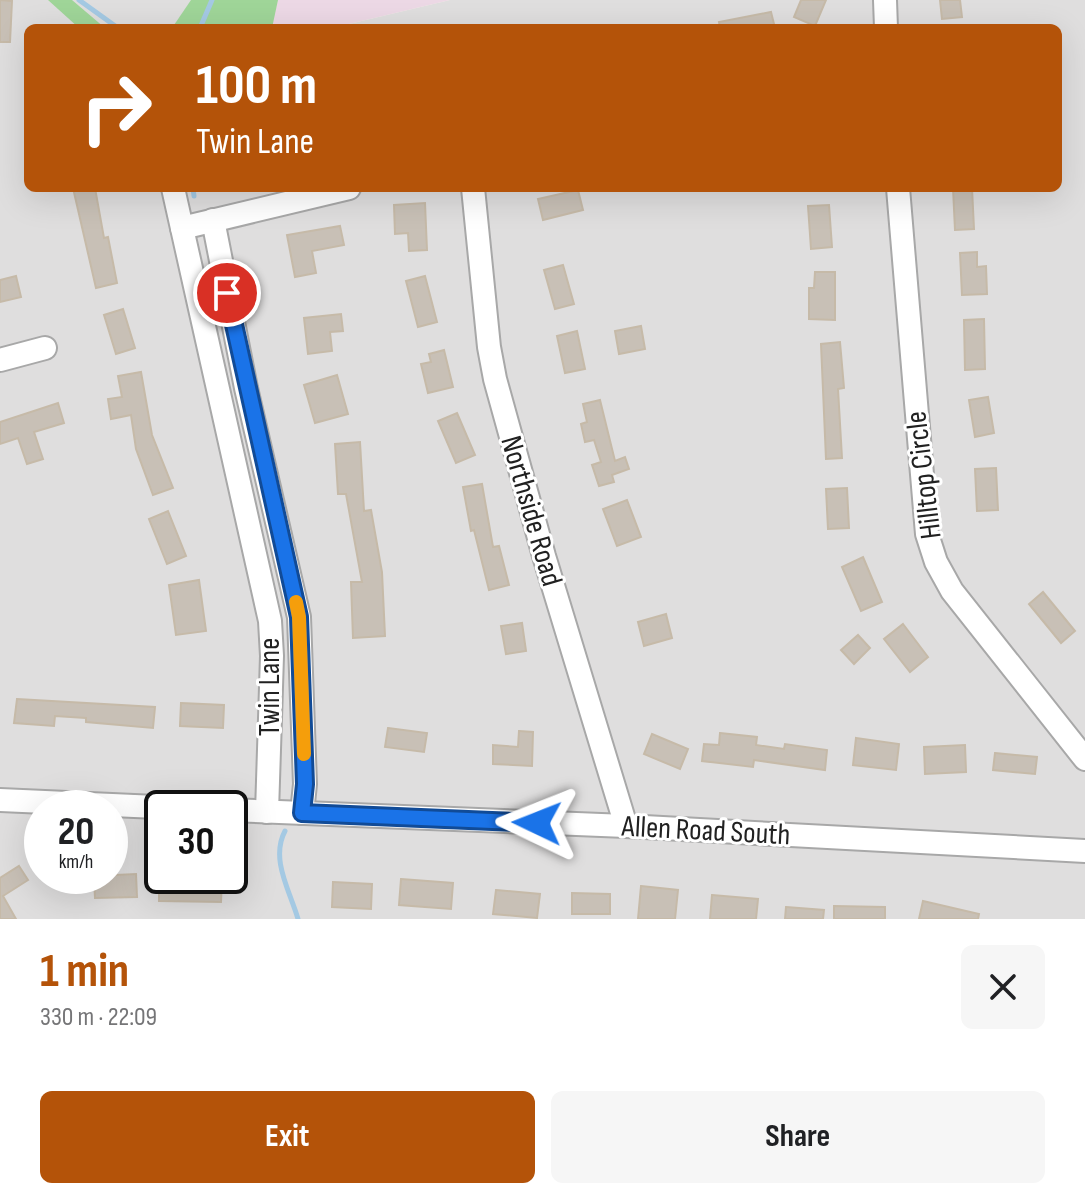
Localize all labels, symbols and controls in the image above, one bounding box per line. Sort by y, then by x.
text: 100 m [196,53,317,120]
icon: right [64,56,168,160]
text: Twin Lane [196,121,314,164]
pin [193,259,261,327]
icon: arrive [205,271,249,315]
street label: Hilltop Circle [898,409,950,541]
street label: Northside Road [492,432,570,590]
street label: Twin Lane [252,638,288,736]
position arrow [495,781,579,865]
speed limit sign: 30 [144,790,248,894]
text: 20 [58,808,94,856]
street label: Allen Road South [620,809,791,853]
text: km/h [59,850,93,874]
text: 1 min [40,943,129,1000]
button: close [961,945,1045,1029]
text: 330 m · 22:09 [40,1002,157,1033]
button: Exit [40,1091,535,1183]
button: Share [551,1091,1045,1183]

